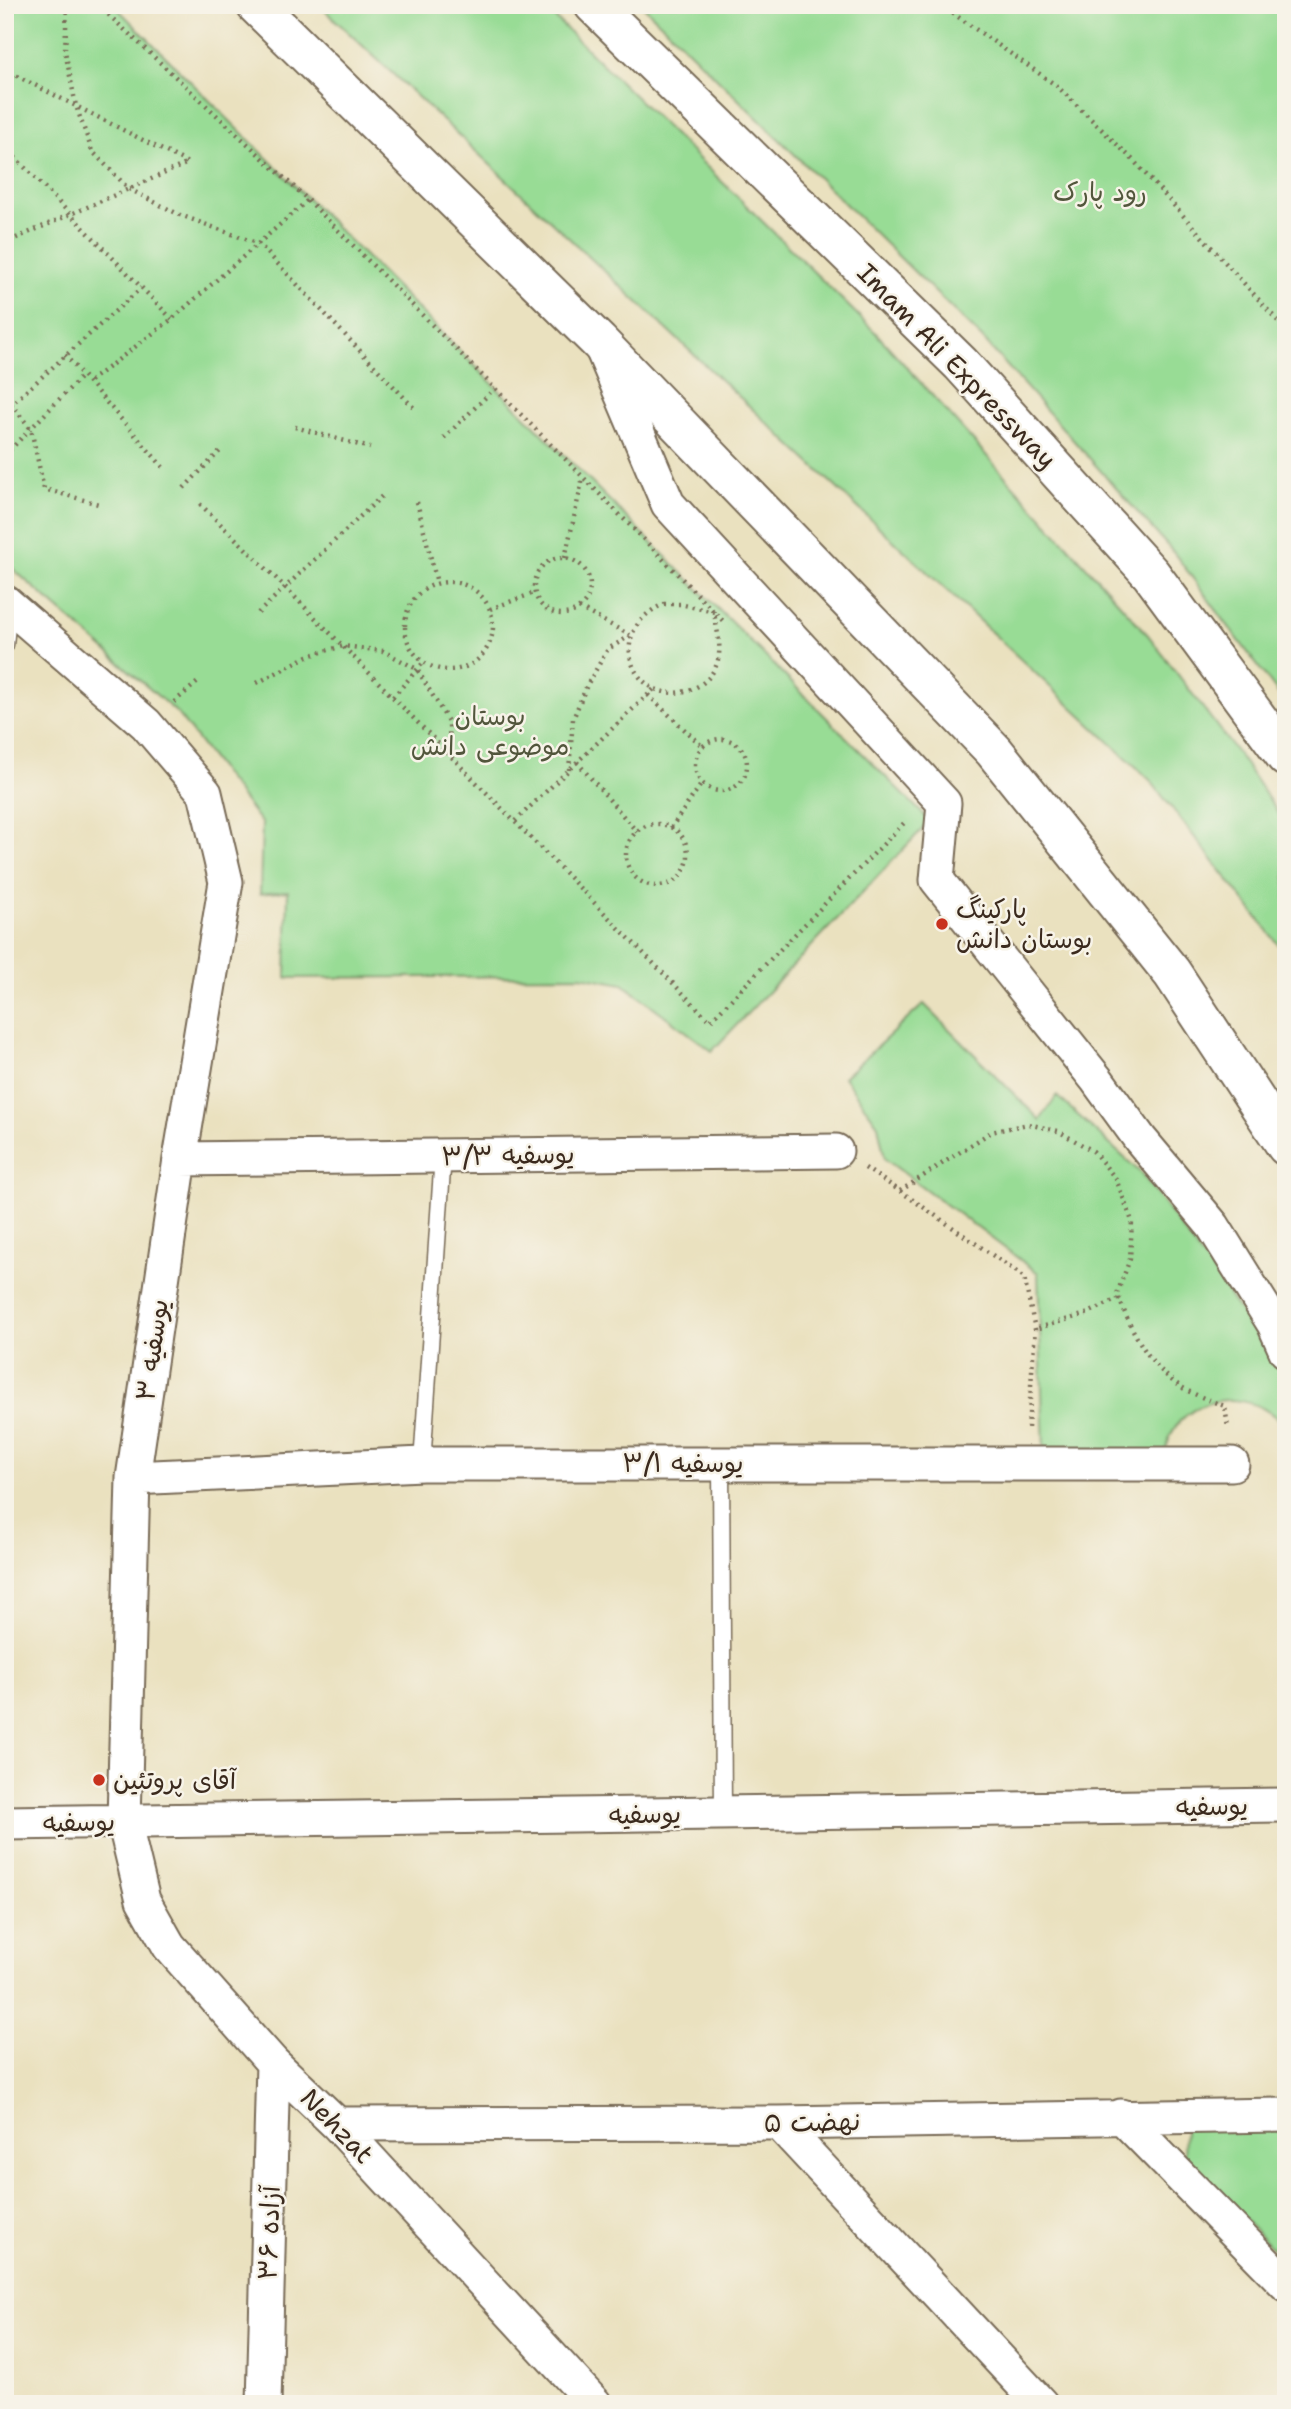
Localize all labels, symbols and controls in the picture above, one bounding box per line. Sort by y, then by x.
park label: رود پارک [1053,174,1147,209]
street label: Imam Ali Expressway [850,255,1065,476]
park label: بوستان موضوعی دانش [411,698,569,763]
place label: پارکینگ بوستان دانش [956,891,1092,956]
marker: پارکینگ بوستان دانش [934,916,950,932]
street label: یوسفیه ۳/۳ [441,1136,575,1173]
street label: یوسفیه ۳ [127,1297,176,1403]
street label: یوسفیه ۳/۱ [622,1445,744,1480]
place label: آقای پروتئین [113,1762,238,1797]
marker: آقای پروتئین [91,1772,107,1788]
street label: یوسفیه [1175,1787,1249,1824]
street label: یوسفیه [608,1795,682,1832]
street label: یوسفیه [42,1803,116,1840]
street label: Nehzat [293,2080,382,2171]
street label: نهضت ۵ [763,2103,861,2140]
street label: آزاده ۳۶ [249,2184,288,2281]

